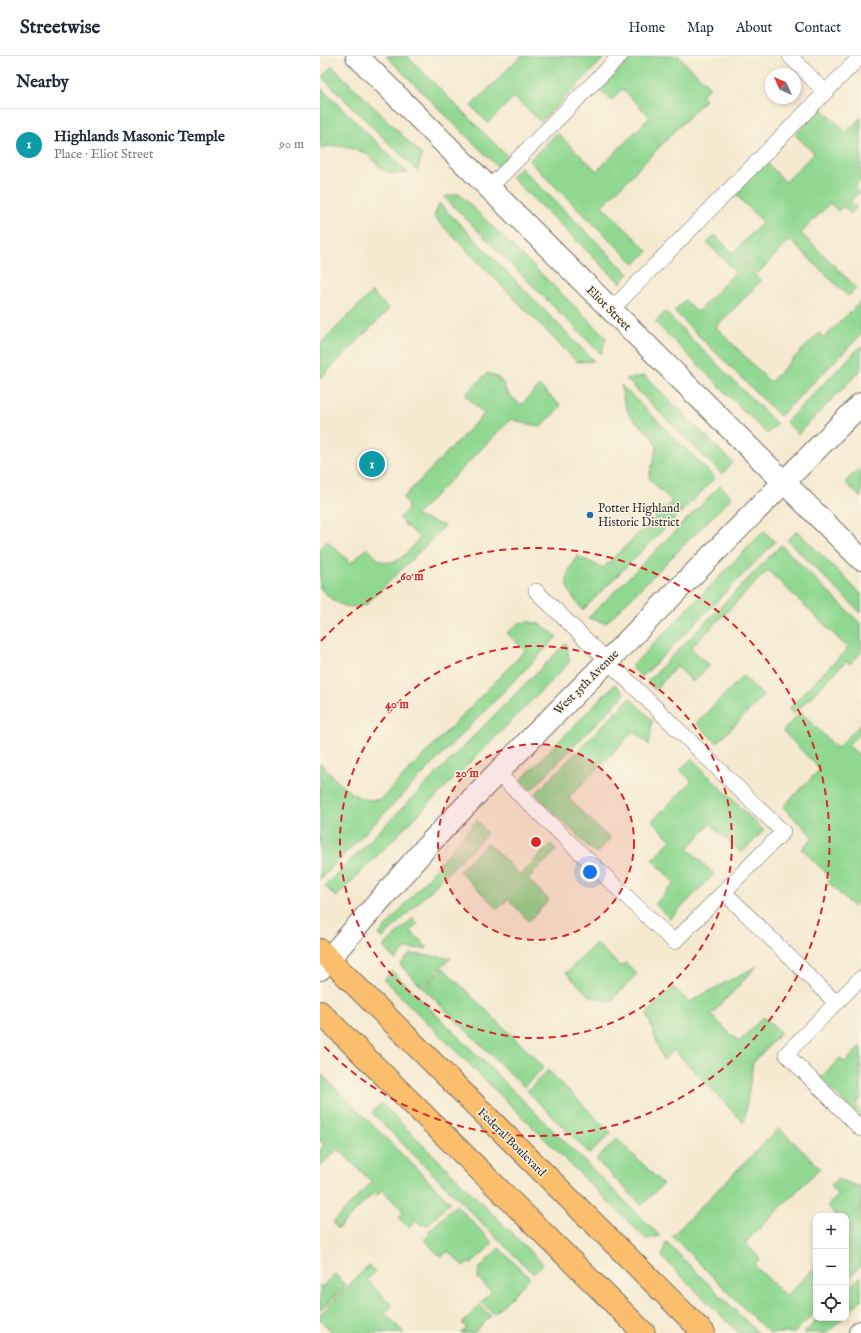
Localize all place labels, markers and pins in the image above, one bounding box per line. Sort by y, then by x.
pin: 1 [359,449,385,479]
place label: Potter Highland Historic District [598,501,680,530]
marker: Potter Highland Historic District [585,510,595,520]
centre of rings [529,835,543,849]

